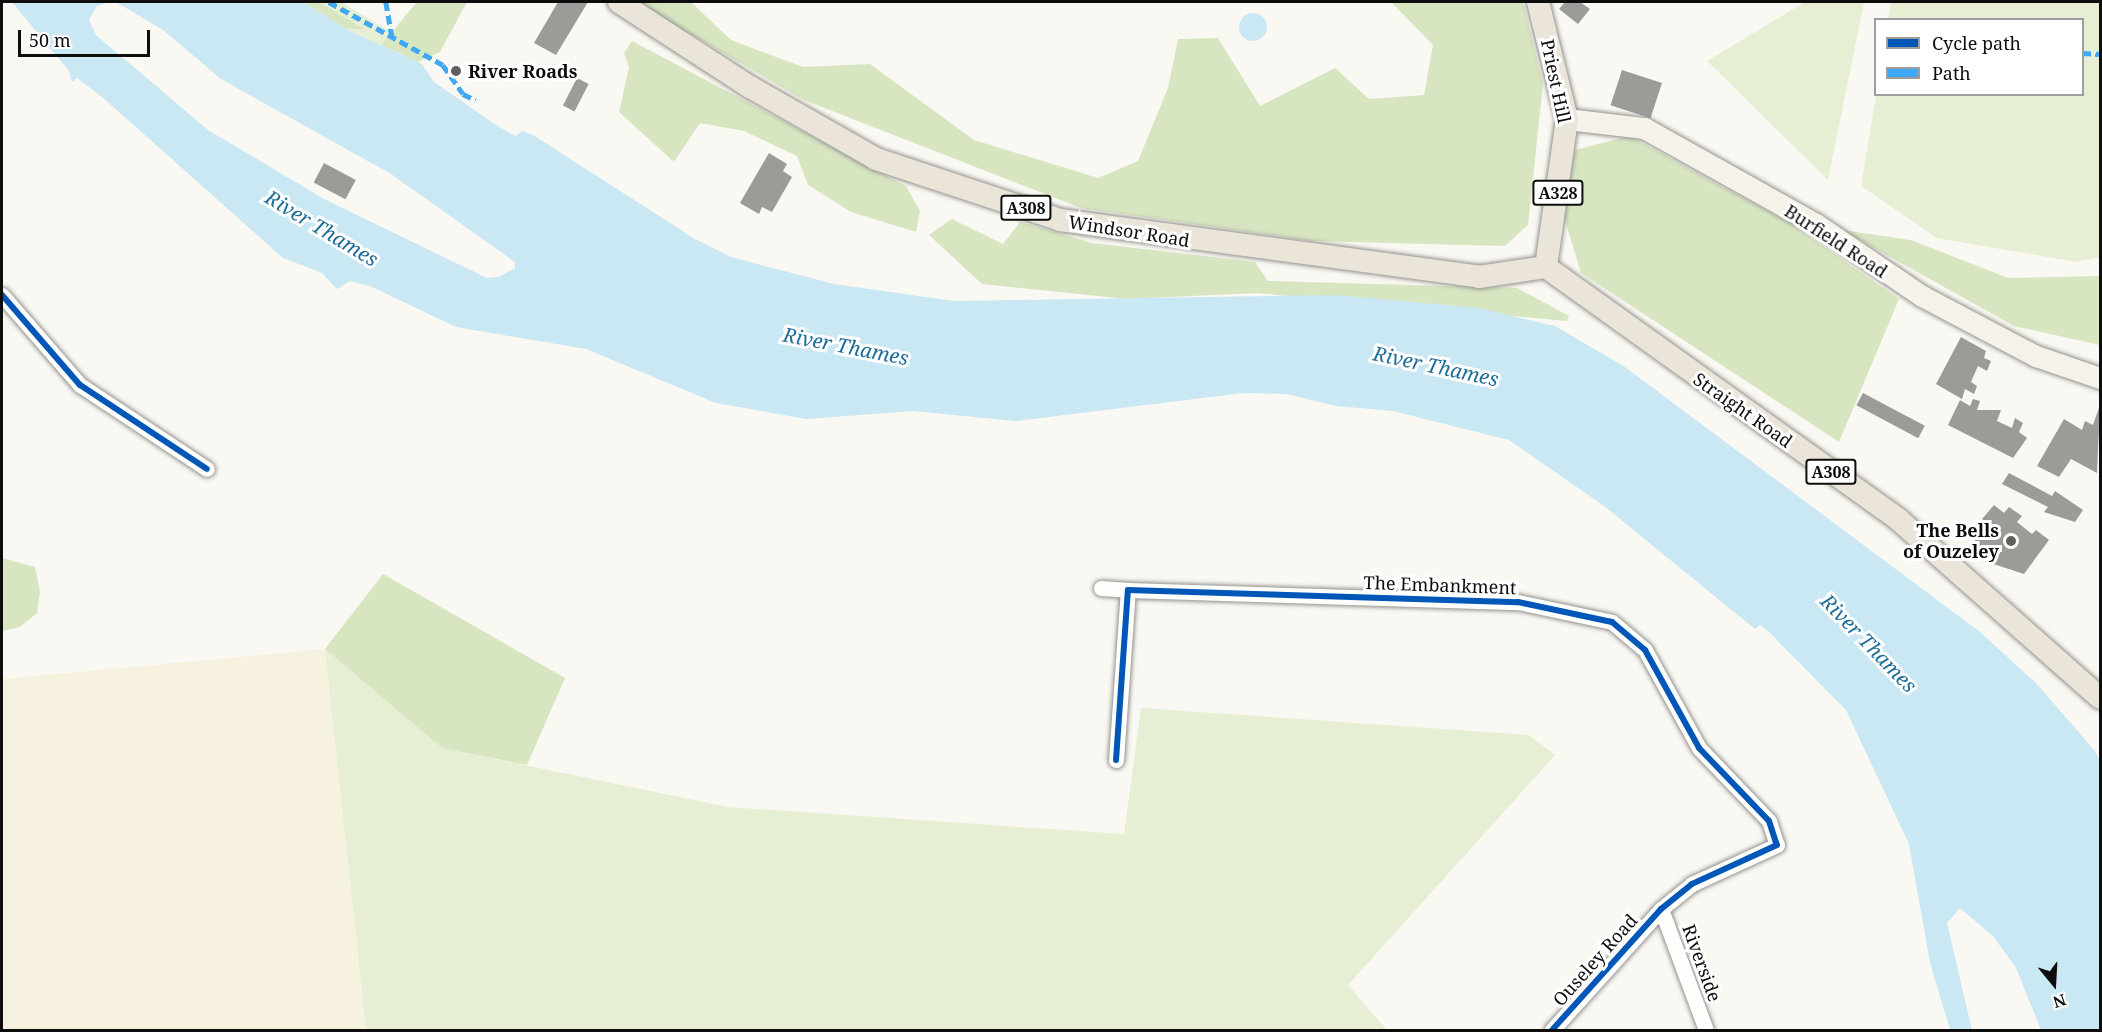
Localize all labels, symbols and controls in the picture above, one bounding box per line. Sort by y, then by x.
scale bar [21,18,153,56]
legend [1874,18,2084,96]
text: 50 m [29,28,71,52]
text: Cycle path [1932,31,2021,55]
street label: Priest Hill [1537,37,1575,125]
place label: River Roads [468,60,577,82]
text: Path [1932,61,1971,85]
marker: River Roads [449,64,463,78]
road number: A328 [1531,180,1585,206]
water label: River Thames [261,185,383,271]
road number: A308 [999,195,1053,221]
street label: Burfield Road [1781,200,1891,282]
street label: Windsor Road [1067,211,1191,251]
water label: River Thames [781,322,911,370]
water label: River Thames [1371,341,1501,391]
street label: Straight Road [1689,368,1797,452]
road number: A308 [1804,459,1858,485]
place label: The Bells of Ouzeley [1903,520,1999,562]
marker: The Bells of Ouzeley [2004,534,2018,548]
street label: The Embankment [1363,572,1517,598]
water label: River Thames [1816,589,1922,697]
street label: Ouseley Road [1548,910,1642,1010]
street label: Riverside [1678,921,1726,1005]
north arrow [2024,954,2084,1014]
text: N [2050,989,2069,1014]

